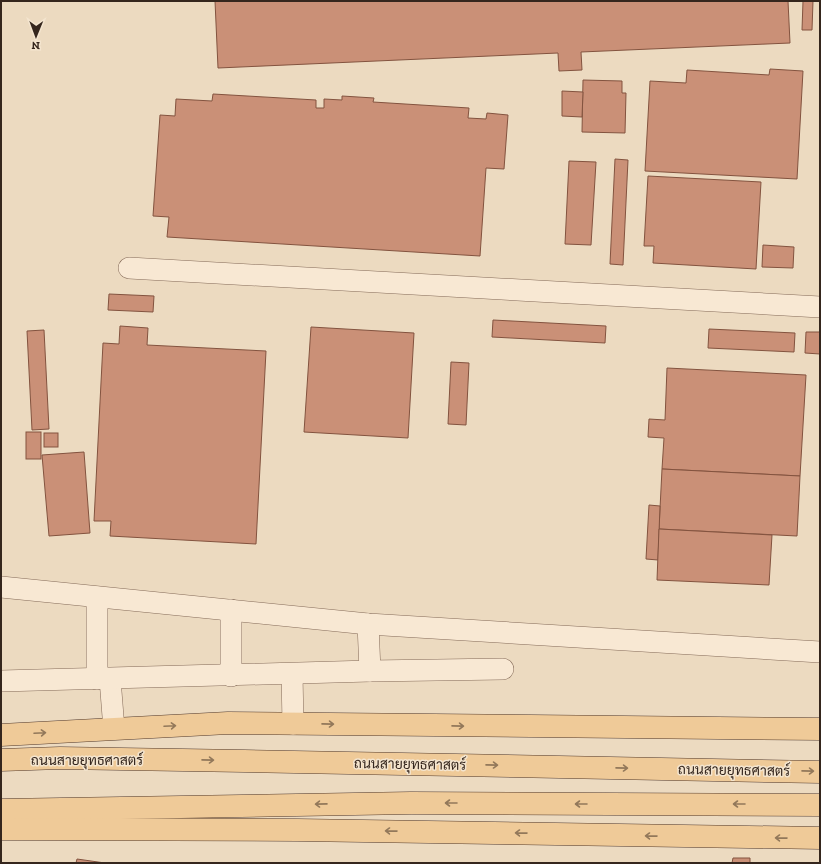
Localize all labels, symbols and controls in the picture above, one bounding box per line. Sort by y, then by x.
north arrow [16,16,56,56]
text: N [31,39,40,52]
one-way arrow [321,720,334,728]
one-way arrow [451,722,464,730]
one-way arrow [163,723,176,730]
one-way arrow [33,729,46,736]
street label: ถนนสายยุทธศาสตร์ [31,751,143,770]
street label: ถนนสายยุทธศาสตร์ [354,754,467,775]
one-way arrow [201,756,214,764]
street label: ถนนสายยุทธศาสตร์ [678,760,791,781]
one-way arrow [485,762,498,769]
one-way arrow [615,764,628,772]
one-way arrow [801,768,814,775]
one-way arrow [445,799,458,807]
one-way arrow [575,800,588,808]
one-way arrow [733,800,746,808]
one-way arrow [315,801,328,808]
one-way arrow [385,828,398,835]
one-way arrow [515,830,528,837]
one-way arrow [645,832,658,839]
one-way arrow [775,834,788,842]

